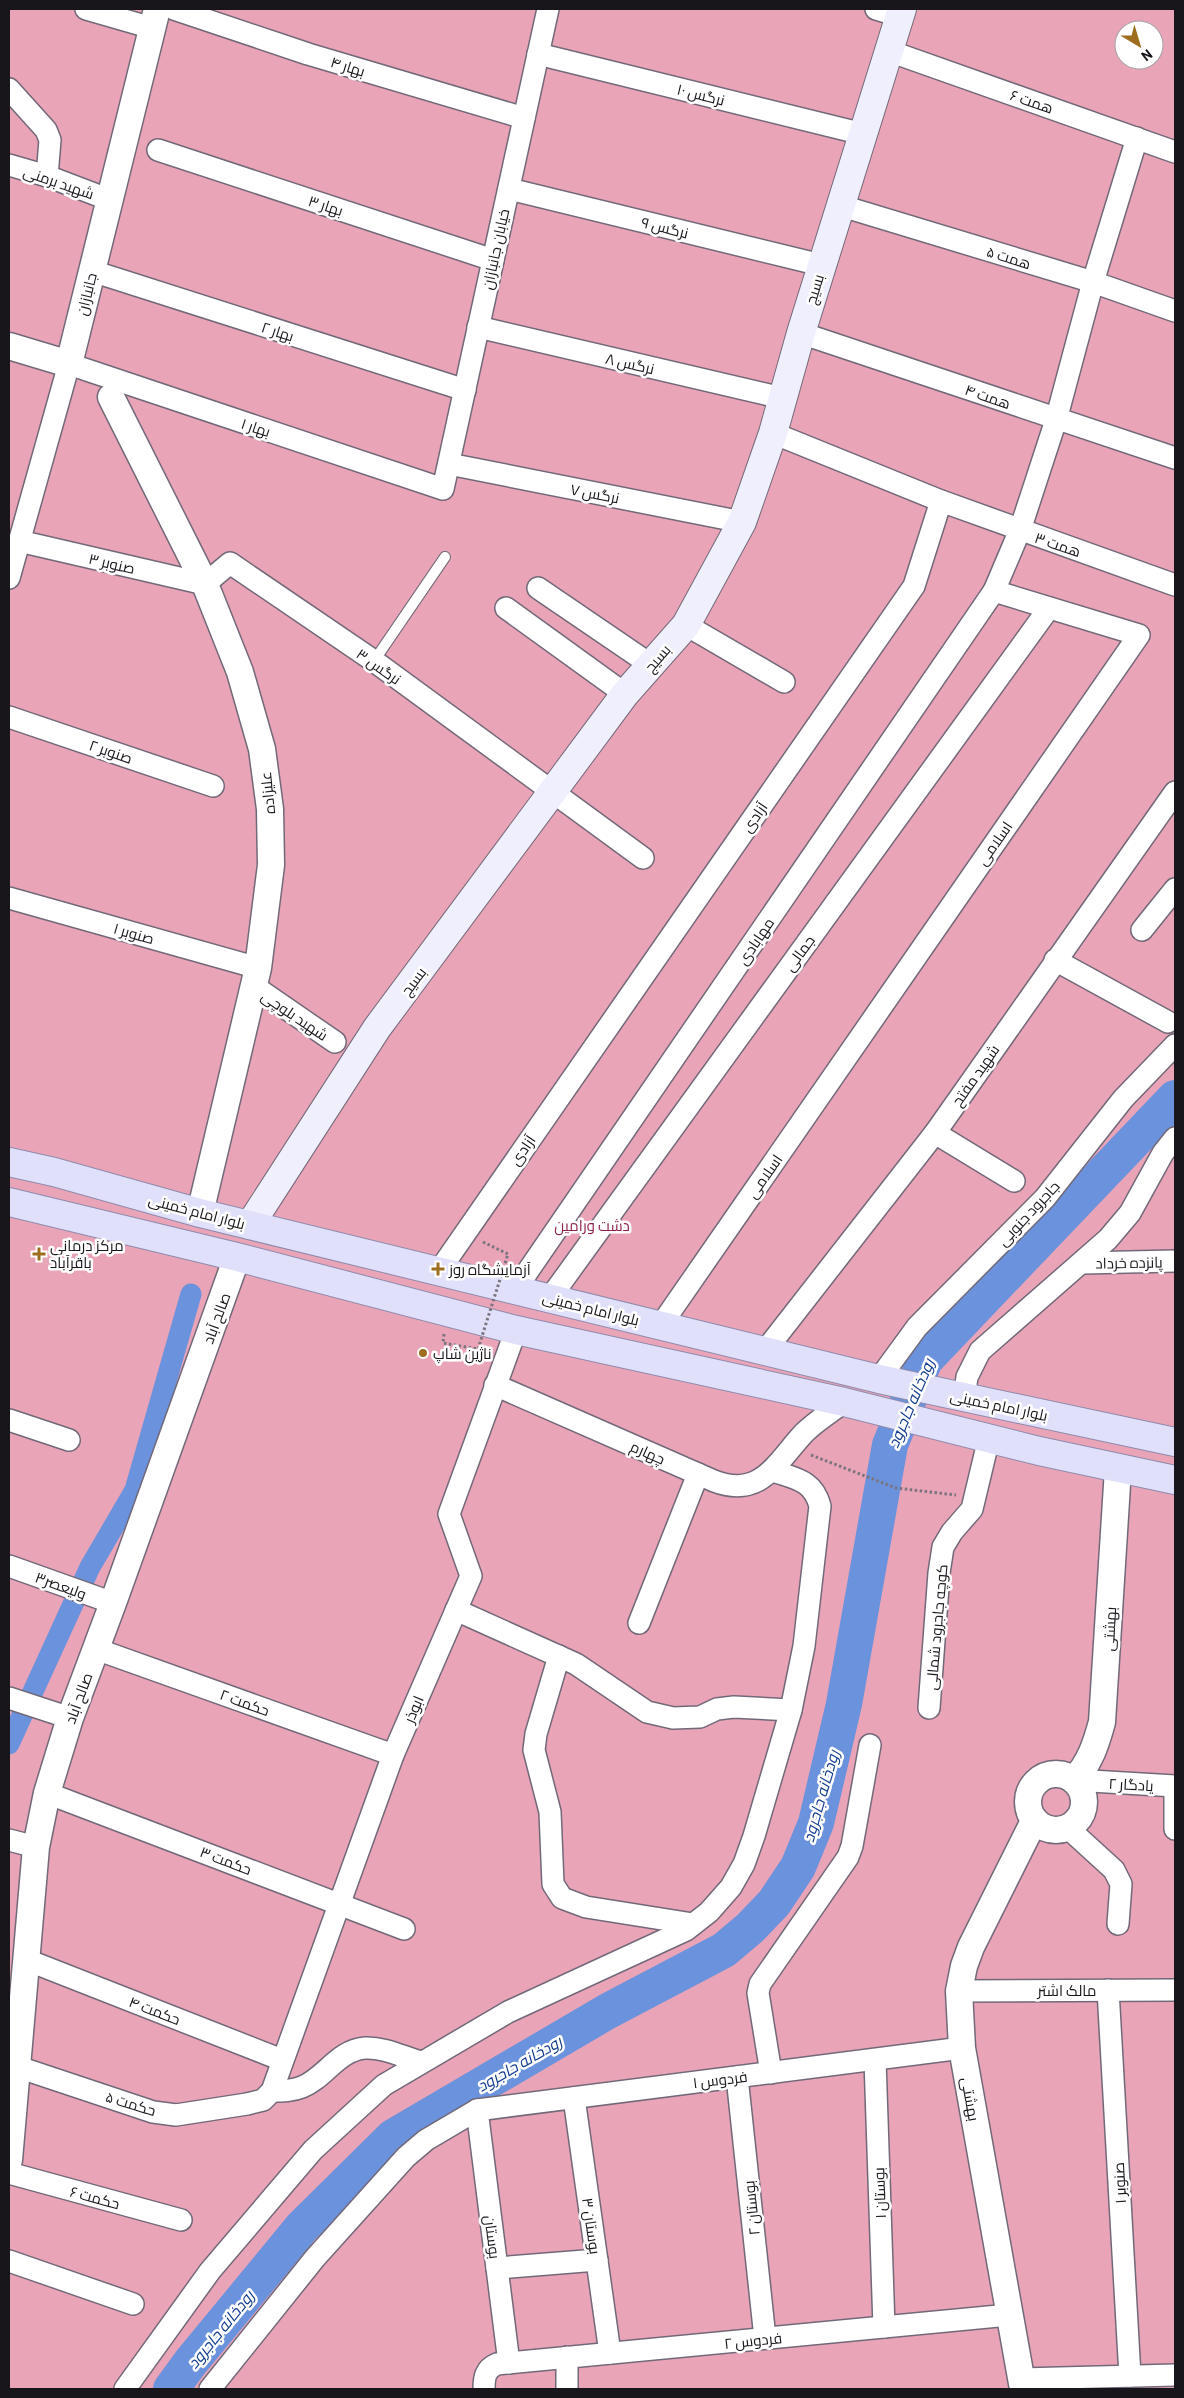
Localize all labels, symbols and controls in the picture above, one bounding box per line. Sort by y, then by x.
north arrow [1114,20,1164,70]
text: N [1138,46,1156,65]
street label: بهار ۴ [328,52,367,82]
street label: نرگس ۱۰ [675,79,727,111]
street label: همت ۶ [1008,85,1056,117]
street label: شهید برمنی [21,162,97,204]
street label: بهار ۳ [306,191,346,221]
street label: خیابان جانبازان [478,207,514,291]
street label: نرگس ۹ [639,212,691,243]
street label: همت ۵ [985,242,1033,272]
street label: جانبازان [72,271,102,318]
street label: بسیج [801,272,830,307]
street label: بهار ۲ [259,317,297,347]
street label: نرگس ۸ [603,349,656,379]
street label: همت ۴ [963,380,1013,412]
street label: بهار ۱ [238,414,273,442]
street label: نرگس ۷ [568,479,621,509]
street label: همت ۳ [1033,528,1083,560]
street label: صنوبر ۳ [87,549,137,578]
street label: بسیج [640,640,676,677]
street label: نرگس ۳ [352,644,405,689]
street label: صنوبر ۲ [87,735,135,768]
street label: علیزاده [256,771,279,815]
street label: آزادی [737,798,772,837]
street label: اسلامی [972,818,1017,870]
street label: مهابادی [733,914,779,969]
street label: صنوبر ۱ [111,919,156,948]
street label: جمالی [780,931,820,976]
street label: بسیج [397,963,432,1001]
street label: شهید بلوچی [257,986,332,1046]
street label: شهید مفتح [947,1041,1005,1111]
street label: آزادی [505,1131,540,1170]
street label: اسلامی [742,1151,787,1203]
street label: جاجرود جنوبی [993,1177,1064,1251]
street label: بلوار امام خمینی [146,1189,247,1234]
park label: دشت ورامین [554,1216,630,1236]
place label: مرکز درمانی باقرآباد [50,1236,124,1272]
marker: مرکز درمانی باقرآباد [32,1247,46,1261]
street label: پانزده خرداد [1095,1252,1163,1274]
place label: آزمایشگاه روز [448,1260,531,1279]
marker: آزمایشگاه روز [431,1262,445,1276]
street label: بلوار امام خمینی [540,1287,641,1331]
street label: صالح آباد [198,1290,236,1347]
place label: ناژین شاپ [433,1344,492,1364]
marker: ناژین شاپ [417,1347,429,1359]
water label: رودخانه جاجرود [883,1354,939,1451]
street label: بلوار امام خمینی [948,1386,1049,1426]
street label: چهارم [627,1436,668,1469]
street label: کوچه جاجرود شمالی [922,1563,952,1691]
street label: ولیعصر۳ [33,1567,89,1603]
street label: بهشتی [1099,1606,1121,1652]
street label: صالح آباد [60,1670,98,1727]
street label: حکمت ۲ [218,1685,272,1719]
street label: ابوذر [399,1693,428,1727]
water label: رودخانه جاجرود [798,1746,844,1844]
street label: یادگار ۲ [1108,1774,1154,1795]
street label: حکمت ۳ [198,1842,254,1878]
street label: مالک اشتر [1037,1981,1096,2000]
street label: حکمت ۴ [127,1992,183,2028]
water label: رودخانه جاجرود [473,2030,567,2096]
street label: فردوس ۱ [692,2067,749,2093]
street label: بهشتی [956,2076,984,2123]
street label: حکمت ۵ [104,2087,158,2119]
street label: صنوبر ۱ [1109,2162,1130,2204]
street label: بوستان ۱ [869,2167,891,2219]
street label: بوستان ۲ [739,2180,765,2236]
street label: حکمت ۶ [68,2182,122,2212]
street label: بوستان ۳ [577,2197,605,2256]
street label: بوستان [479,2214,505,2260]
water label: رودخانه جاجرود [183,2285,259,2372]
street label: فردوس ۲ [723,2328,783,2354]

